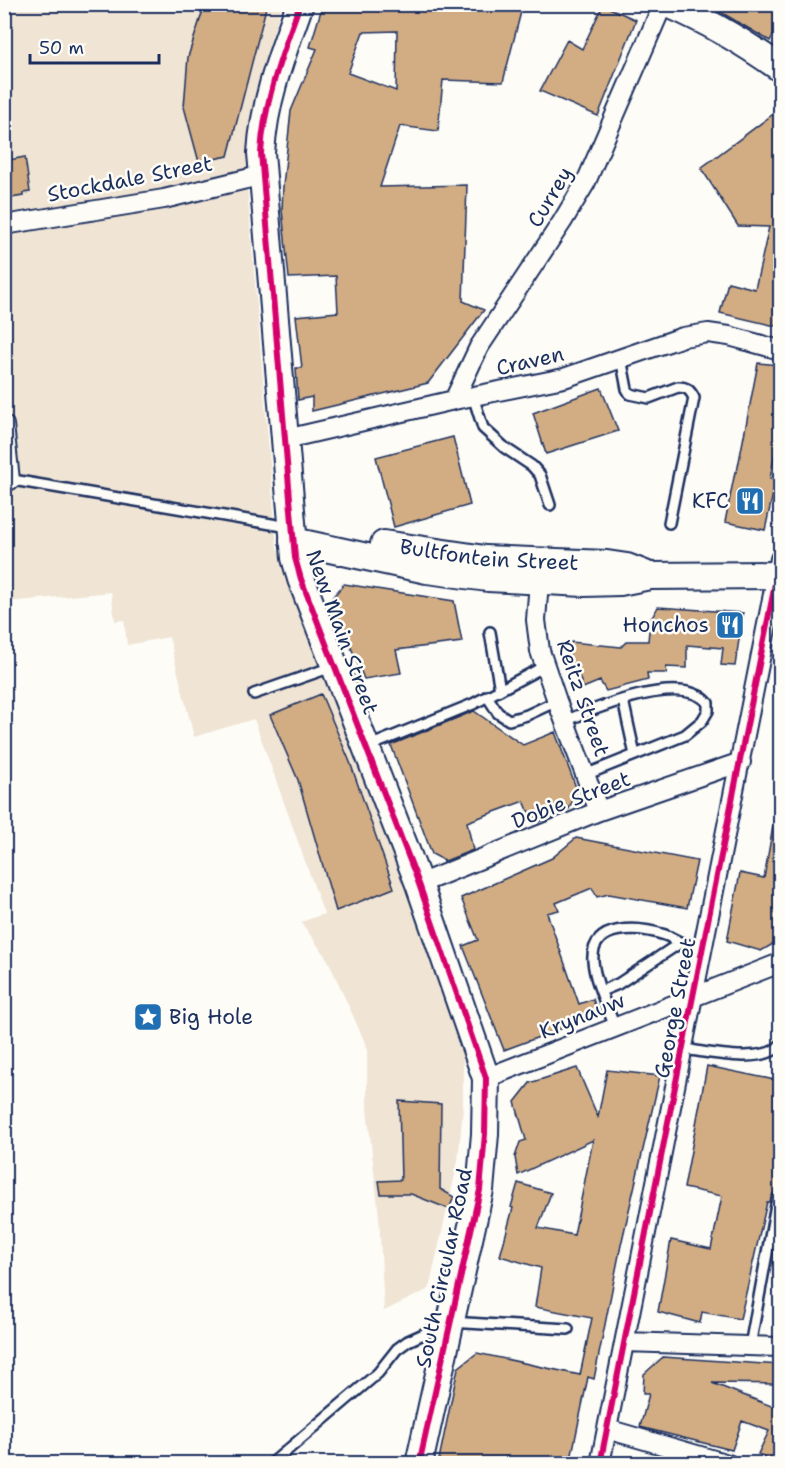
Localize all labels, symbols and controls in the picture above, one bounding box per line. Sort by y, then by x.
scale bar [30,27,159,65]
text: 50 m [39,36,84,60]
street label: Stockdale Street [45,149,215,209]
street label: Currey [521,161,579,233]
street label: Craven [494,340,567,382]
restaurant icon: KFC [734,485,766,517]
place label: KFC [692,487,729,515]
street label: Bultfontein Street [398,533,579,577]
street label: New Main Street [299,546,385,718]
restaurant icon: Honchos [714,609,746,641]
place label: Honchos [623,611,709,639]
street label: Reitz Street [550,636,616,760]
street label: Dobie Street [508,765,634,835]
street label: George Street [648,935,702,1081]
street label: Krynauw [535,986,629,1046]
place icon: Big Hole [132,1001,164,1033]
place label: Big Hole [169,1003,253,1031]
street label: South Circular Road [409,1166,479,1370]

